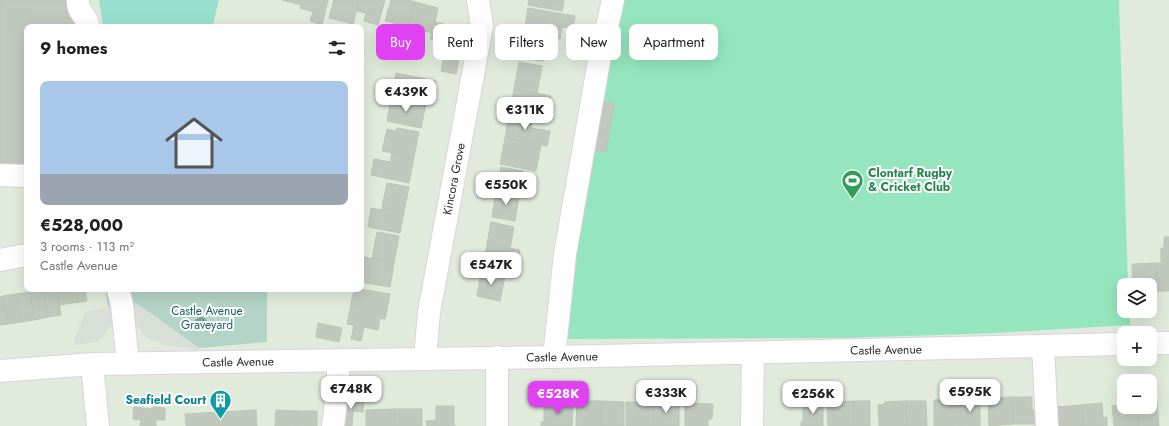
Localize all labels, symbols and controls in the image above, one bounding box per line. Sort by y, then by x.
chip: Buy [376,24,425,60]
chip: Rent [433,24,487,60]
chip: Filters [495,24,558,60]
chip: New [566,24,621,60]
chip: Apartment [629,24,718,60]
text: 9 homes [40,36,108,60]
icon: filters [326,37,348,59]
pin: €439K [378,79,434,113]
text: €439K [384,82,428,101]
pin: €311K [497,97,553,131]
text: €311K [506,100,544,119]
icon: home [158,107,230,179]
street label: Kincora Grove [438,142,470,216]
place label: Clontarf Rugby & Cricket Club [868,164,953,196]
sports icon: Clontarf Rugby & Cricket Club [840,167,866,200]
pin: €550K [478,172,534,206]
text: €550K [485,175,527,194]
text: €528,000 [40,213,123,237]
text: 3 rooms · 113 m² [40,237,134,256]
pin: €547K [463,252,519,286]
text: €547K [470,255,512,274]
text: Castle Avenue [40,256,118,275]
map controls [1117,278,1157,414]
button: layers [1117,278,1157,318]
park label: Castle Avenue Graveyard [171,302,243,334]
button: + [1117,326,1157,366]
street label: Castle Avenue [850,340,922,360]
street label: Castle Avenue [526,347,598,367]
street label: Castle Avenue [202,352,274,372]
button: − [1117,374,1157,414]
pin: €748K [323,376,379,410]
text: €748K [330,379,372,398]
pin: €595K [942,379,998,413]
pin: €333K [638,380,694,414]
pin: €528K [530,381,586,415]
pin: €256K [785,381,841,415]
text: €595K [948,382,992,401]
text: €333K [645,383,687,402]
text: €528K [537,384,579,403]
text: €256K [791,384,835,403]
building icon: Seafield Court [208,387,234,420]
place label: Seafield Court [125,391,206,409]

